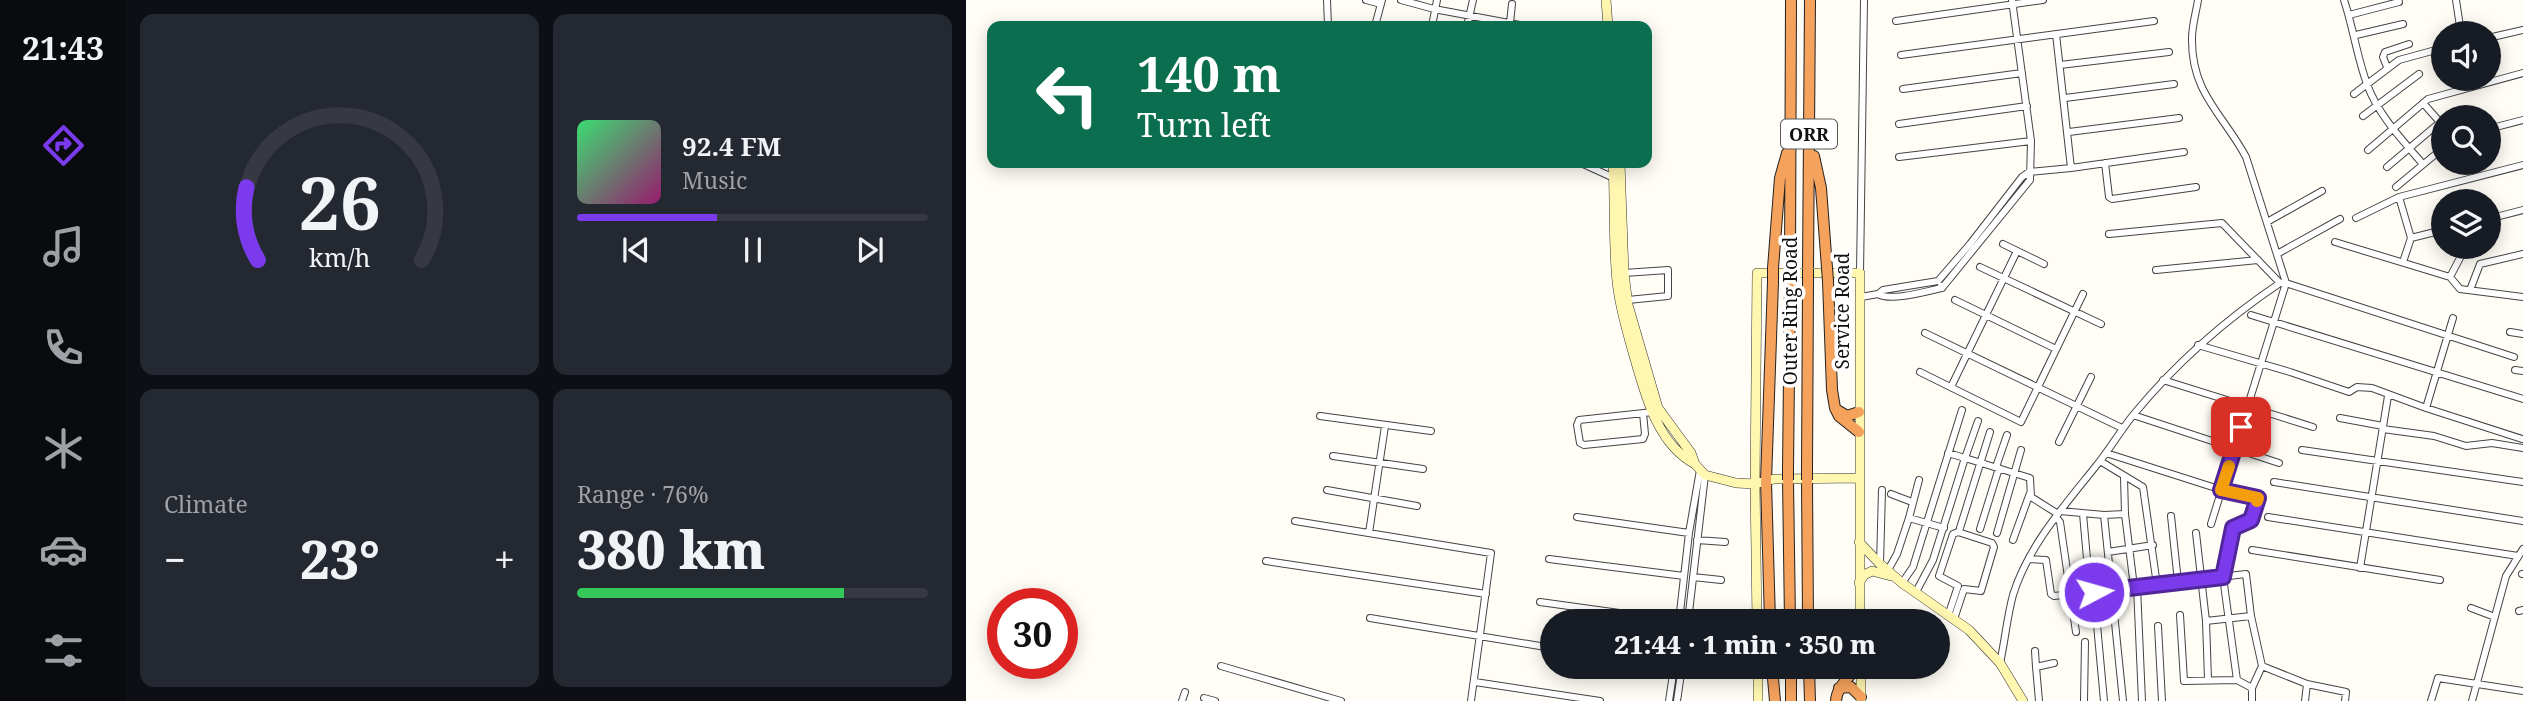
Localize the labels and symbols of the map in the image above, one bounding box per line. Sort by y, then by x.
road number: ORR [1781,119,1837,148]
street label: Outer Ring Road [1777,236,1803,385]
street label: Service Road [1829,252,1855,369]
pin [2211,397,2271,457]
position arrow [2057,555,2131,629]
speed limit sign: 30 [987,588,1078,679]

